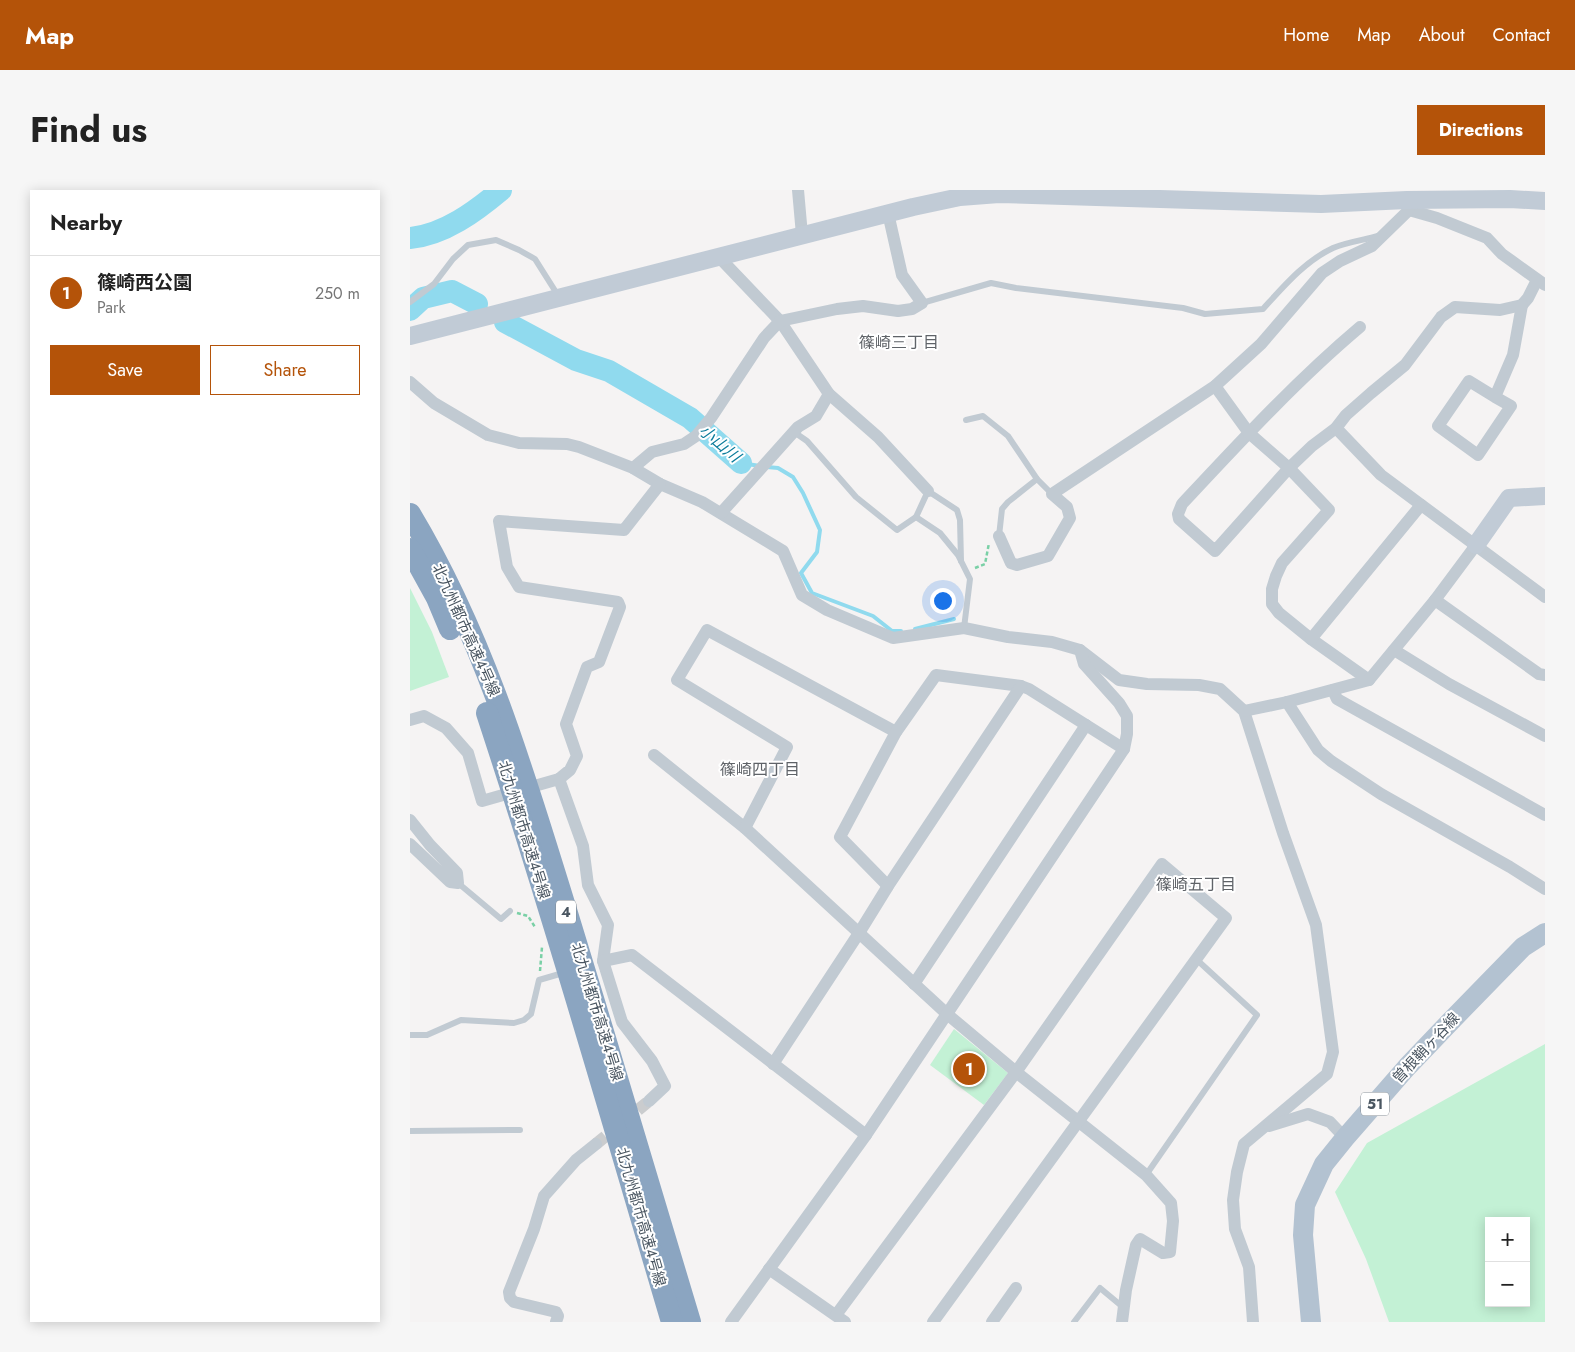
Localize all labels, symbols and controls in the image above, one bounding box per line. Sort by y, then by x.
text: Map [25,18,74,53]
text: Home [1283,22,1329,48]
text: Map [1357,22,1391,48]
text: About [1419,22,1464,48]
text: Contact [1492,22,1550,48]
text: Find us [30,105,147,155]
button: Directions [1417,105,1545,155]
text: Nearby [50,208,122,238]
text: 篠崎西公園 [97,269,192,296]
text: 1 [62,282,70,305]
text: 250 m [315,282,360,305]
text: Park [97,296,126,319]
district label: 篠崎三丁目 [859,331,939,354]
button: Save [50,345,200,395]
button: Share [210,345,360,395]
water label: 小山川 [694,419,747,469]
street label: 北九州都市高速４号線 [427,560,505,700]
your location [930,588,956,614]
street label: 北九州都市高速4号線 [492,758,556,902]
district label: 篠崎四丁目 [720,758,800,781]
district label: 篠崎五丁目 [1156,873,1236,896]
road number: 4 [556,900,576,924]
street label: 北九州都市高速４号線 [565,940,629,1084]
street label: 曽根鞘ヶ谷線 [1387,1008,1465,1088]
pin: 1 [953,1050,985,1088]
road number: 51 [1361,1092,1389,1116]
street label: 北九州都市高速4号線 [611,1145,671,1289]
map controls [1485,1217,1530,1307]
button: + [1485,1217,1530,1262]
button: − [1485,1262,1530,1307]

